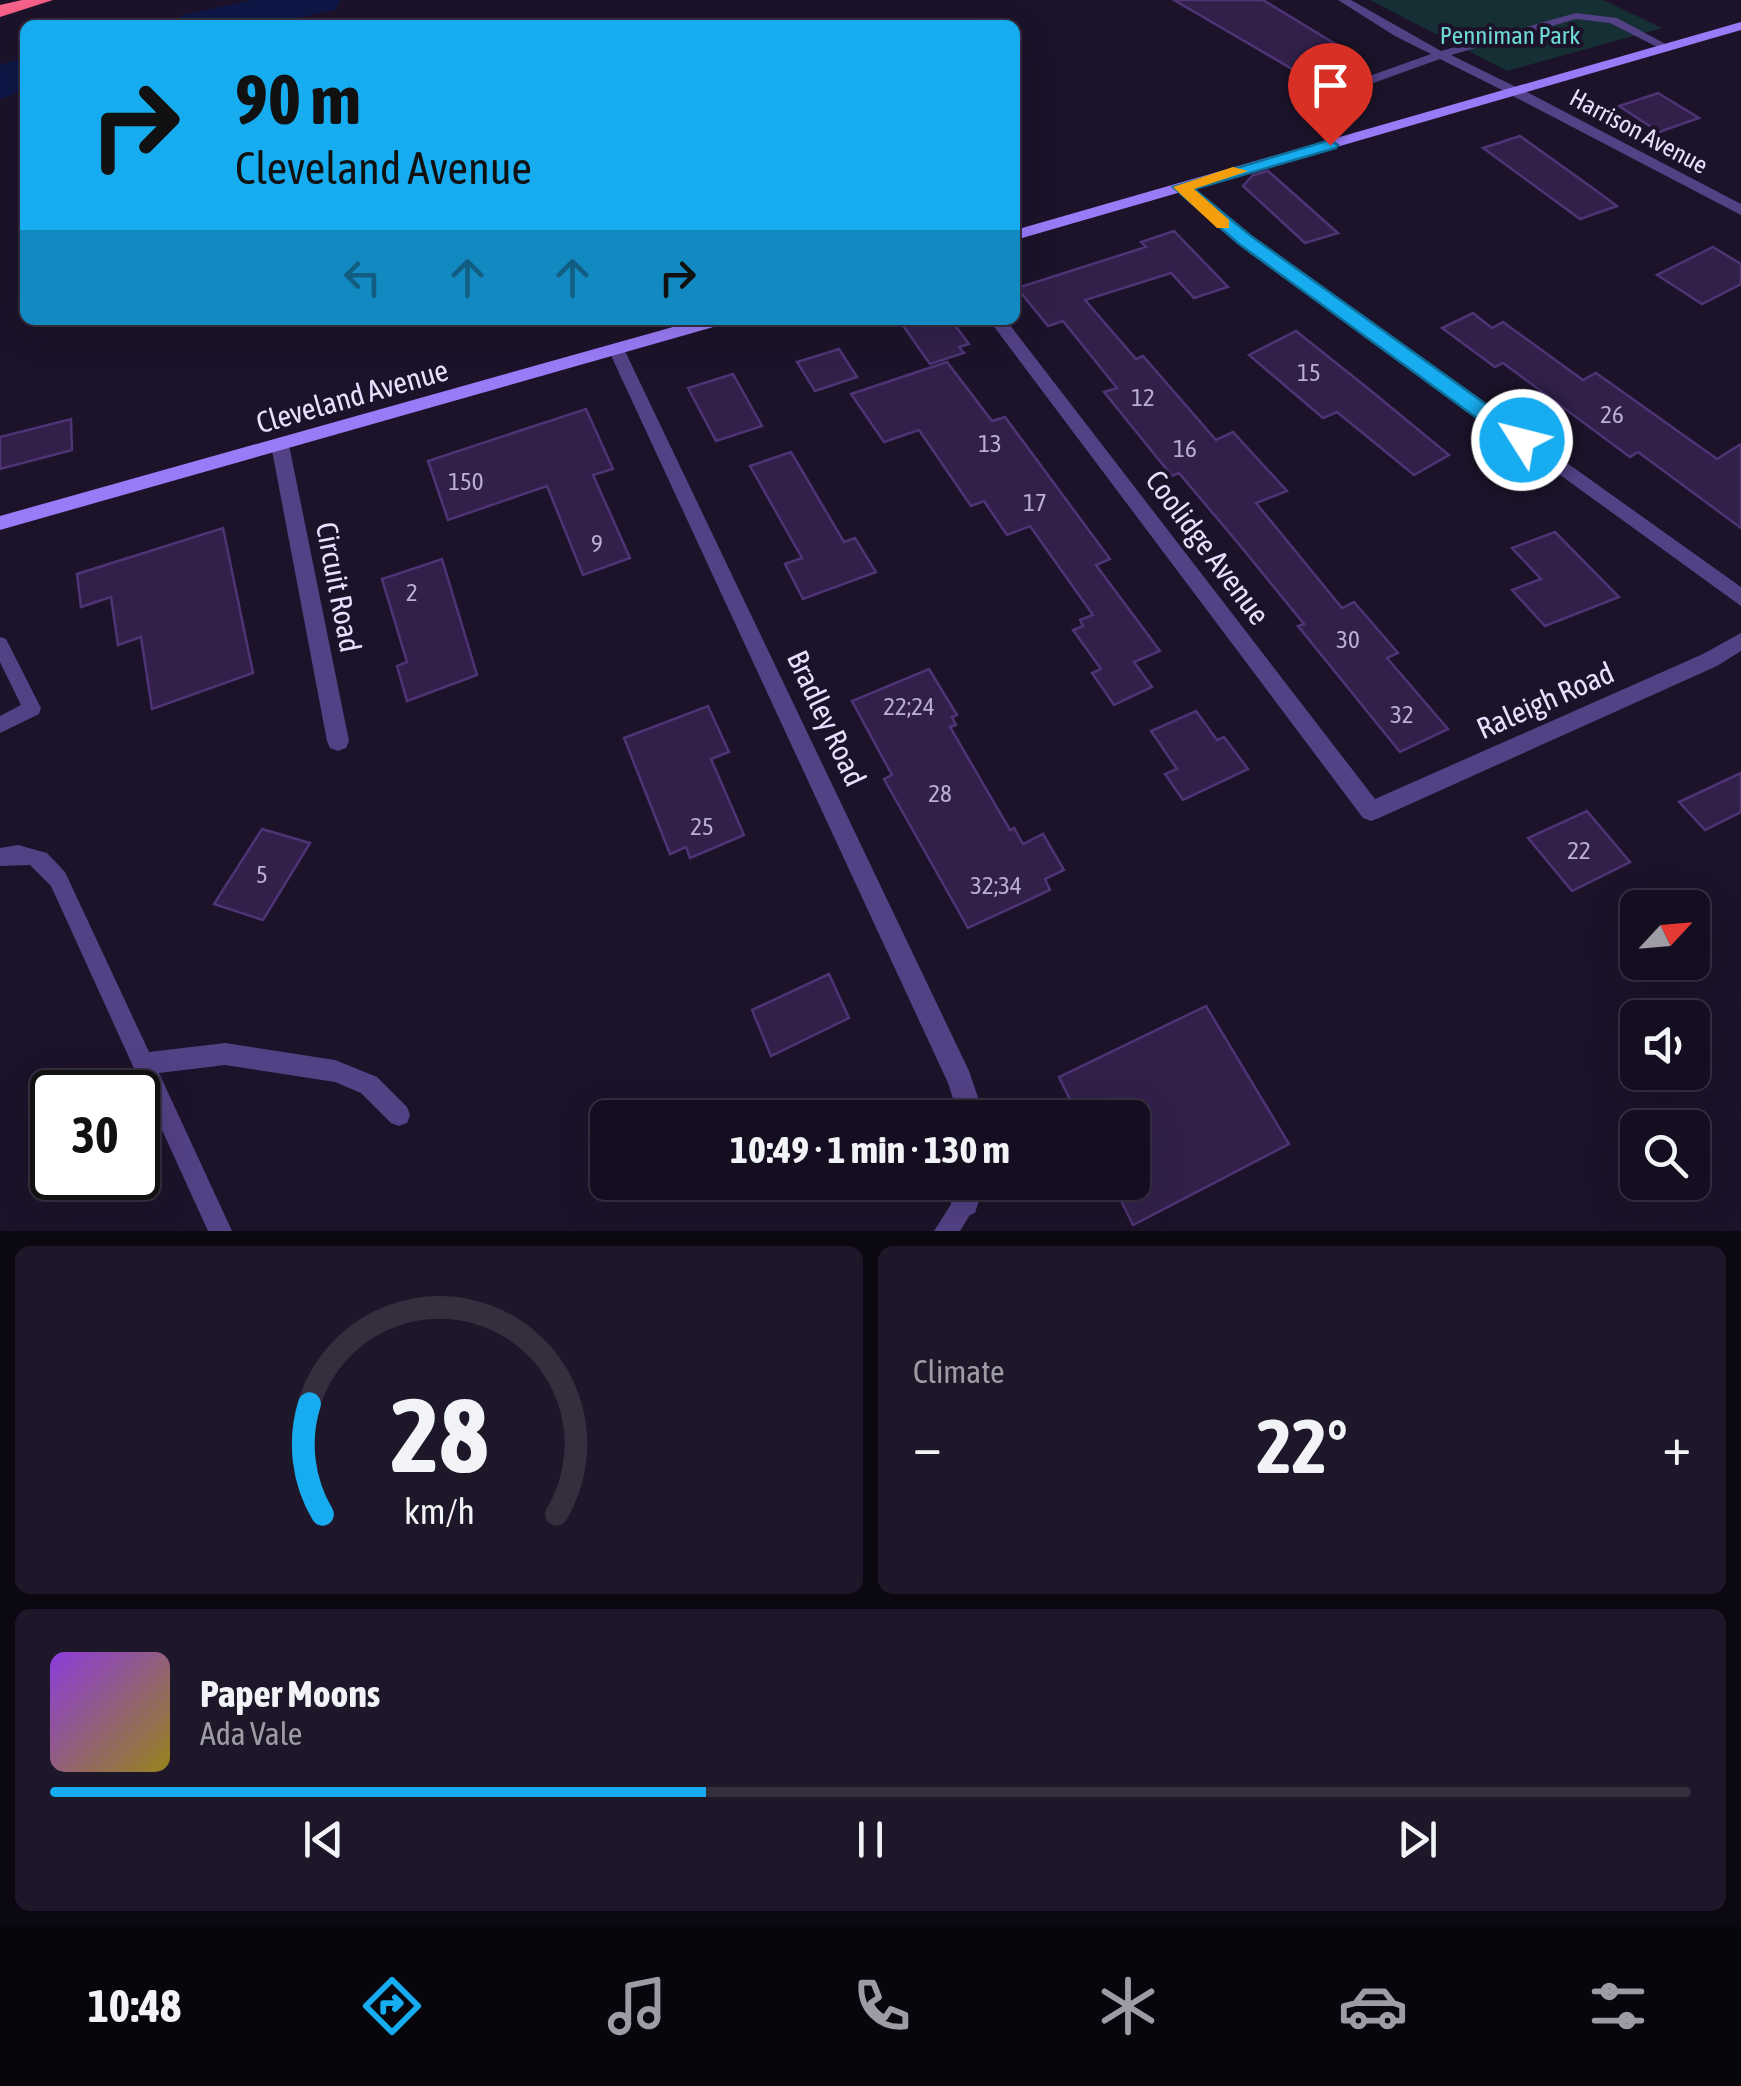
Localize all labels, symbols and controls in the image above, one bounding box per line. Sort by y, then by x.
park label: Penniman Park [1440,21,1580,49]
pin [1288,43,1373,146]
icon: arrive [1303,58,1358,113]
text: 90 m [235,59,361,139]
icon: right [70,60,200,190]
street label: Harrison Avenue [1565,83,1713,179]
text: Cleveland Avenue [235,142,532,194]
icon: left [335,250,390,305]
icon: ahead [440,250,495,305]
icon: ahead [545,250,600,305]
icon: right [650,250,705,305]
street label: Cleveland Avenue [252,352,452,440]
house number: 15 [1297,358,1321,386]
house number: 12 [1131,383,1155,411]
position arrow [1470,388,1574,492]
house number: 26 [1600,400,1624,428]
house number: 13 [978,429,1002,457]
house number: 16 [1173,434,1197,462]
street label: Coolidge Avenue [1139,463,1277,631]
house number: 150 [448,467,484,495]
house number: 17 [1023,488,1047,516]
street label: Circuit Road [310,519,368,655]
house number: 9 [591,529,603,557]
house number: 2 [406,578,418,606]
house number: 30 [1336,625,1360,653]
street label: Bradley Road [781,645,873,791]
street label: Raleigh Road [1471,655,1619,745]
house number: 22;24 [883,692,935,720]
house number: 32 [1390,700,1414,728]
house number: 28 [928,779,952,807]
house number: 25 [690,812,714,840]
house number: 22 [1567,836,1591,864]
house number: 5 [256,860,268,888]
house number: 32;34 [970,871,1022,899]
north arrow [1620,890,1710,980]
map controls [1620,890,1710,1200]
button: sound [1620,1000,1710,1090]
speed limit sign: 30 [30,1070,160,1200]
button: search [1620,1110,1710,1200]
text: 10:49 · 1 min · 130 m [730,1128,1010,1171]
text: Climate [913,1353,1005,1390]
text: 28 [390,1375,488,1494]
text: 22° [1256,1403,1348,1489]
text: − [913,1414,942,1477]
text: + [1662,1414,1691,1477]
text: km/h [404,1491,474,1532]
text: Paper Moons [200,1672,380,1715]
text: Ada Vale [200,1715,302,1752]
icon: previous [296,1812,351,1867]
icon: pause [843,1812,898,1867]
icon: next [1390,1812,1445,1867]
icon: directions [357,1971,427,2041]
icon: music [602,1971,672,2041]
icon: phone [847,1971,917,2041]
icon: climate [1093,1971,1163,2041]
icon: car [1338,1971,1408,2041]
icon: filters [1583,1971,1653,2041]
text: 10:48 [88,1980,181,2032]

